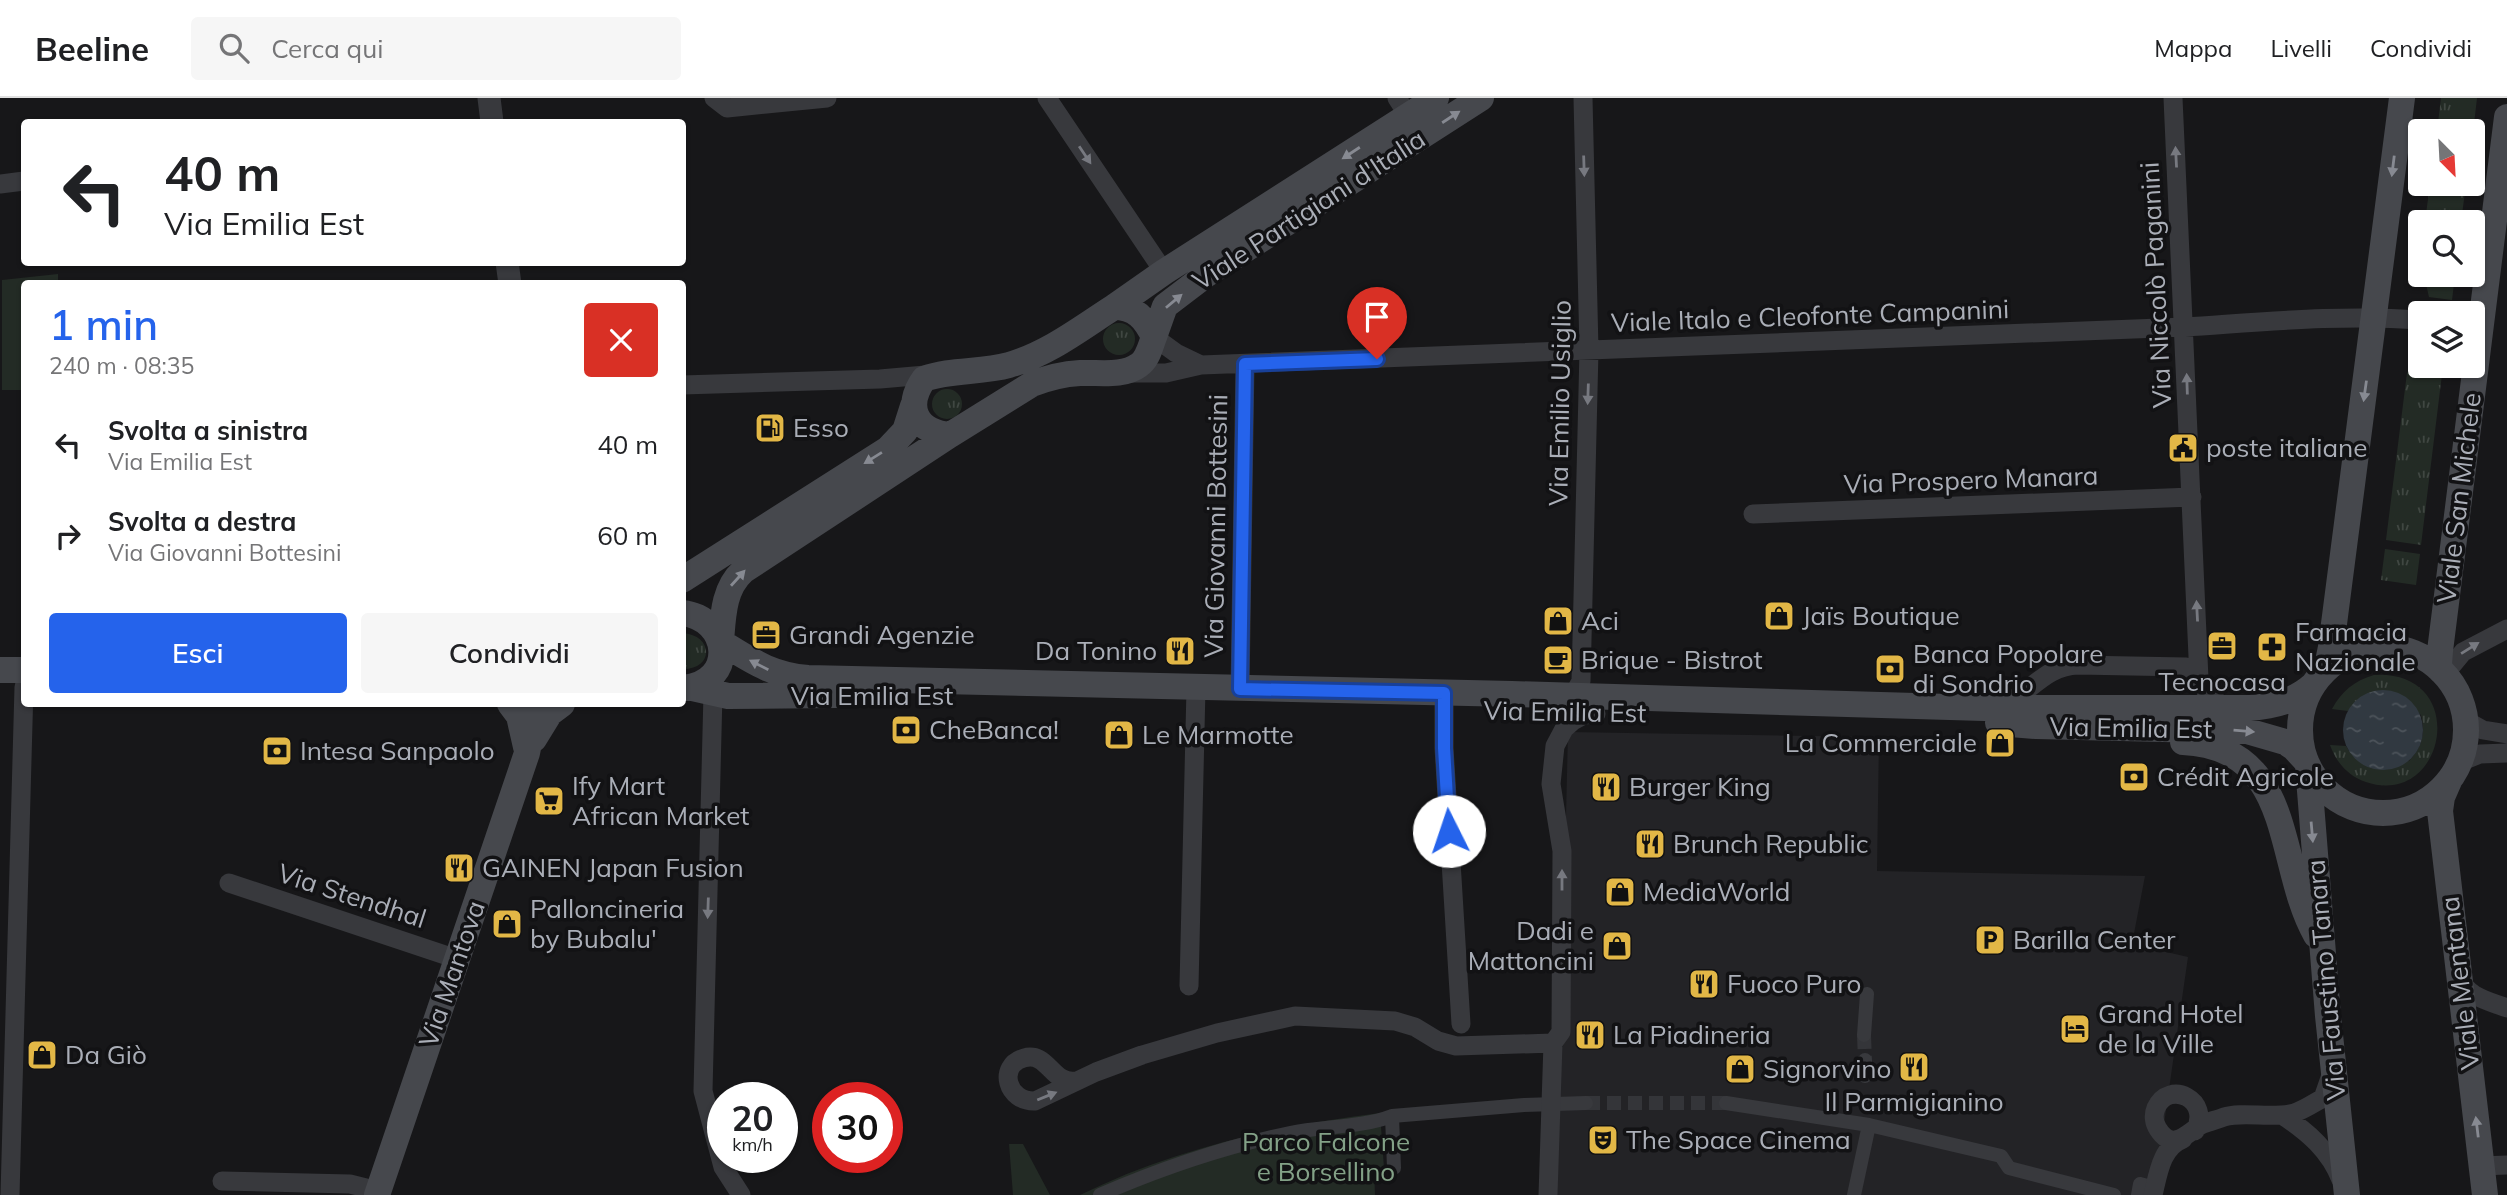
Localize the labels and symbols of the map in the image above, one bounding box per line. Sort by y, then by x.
one-way arrow [1442,111,1461,124]
north arrow [2408,119,2485,196]
street label: Viale Partigiani d'Italia [1186,122,1431,297]
one-way arrow [1078,145,1091,165]
one-way arrow [2171,145,2182,167]
one-way arrow [1341,146,1361,159]
one-way arrow [1579,155,1590,177]
one-way arrow [2388,155,2399,177]
street label: Via Niccolò Paganini [2133,161,2178,409]
pin [1347,287,1407,359]
street label: Viale Italo e Cleofonte Campanini [1610,292,2010,339]
one-way arrow [1165,293,1183,308]
street label: Via Emilio Usiglio [1541,300,1578,506]
one-way arrow [2182,373,2193,395]
one-way arrow [2359,381,2370,403]
one-way arrow [1583,383,1594,405]
street label: Viale San Michele [2429,391,2488,605]
street label: Via Giovanni Bottesini [1197,394,1234,658]
fuel station icon: Esso [753,411,787,445]
place label: Esso [793,411,849,444]
public building icon: poste italiane [2166,431,2200,465]
place label: poste italiane [2206,431,2367,464]
one-way arrow [864,451,883,464]
street label: Via Prospero Manara [1843,459,2099,500]
one-way arrow [730,569,746,587]
shop icon: Jaïs Boutique [1762,599,1796,633]
place label: Jaïs Boutique [1802,599,1960,632]
one-way arrow [2192,600,2203,622]
shop icon: Aci [1541,604,1575,638]
place label: Aci [1581,604,1619,637]
place label: Farmacia Nazionale [2295,615,2416,678]
office icon: Grandi Agenzie [749,618,783,652]
place label: Grandi Agenzie [789,618,975,651]
office icon: Tecnocasa [2205,629,2239,663]
pharmacy icon: Farmacia Nazionale [2255,630,2289,664]
place label: Da Tonino [1035,634,1157,667]
restaurant icon: Da Tonino [1163,634,1197,668]
place label: Banca Popolare di Sondrio [1913,637,2104,700]
one-way arrow [2460,642,2479,655]
cafe icon: Brique - Bistrot [1541,643,1575,677]
place label: Brique - Bistrot [1581,643,1763,676]
bank icon: Banca Popolare di Sondrio [1873,652,1907,686]
one-way arrow [749,660,769,671]
place label: Tecnocasa [2158,665,2286,698]
street label: Via Emilia Est [791,679,953,712]
street label: Via Emilia Est [1483,694,1647,729]
street label: Via Emilia Est [2049,710,2213,745]
bank icon: CheBanca! [889,713,923,747]
place label: CheBanca! [929,713,1059,746]
shop icon: Le Marmotte [1102,718,1136,752]
place label: Le Marmotte [1142,718,1294,751]
place label: La Commerciale [1785,726,1977,759]
shop icon: La Commerciale [1983,726,2017,760]
one-way arrow [2234,726,2256,737]
bank icon: Intesa Sanpaolo [260,734,294,768]
place label: Intesa Sanpaolo [300,734,494,767]
bank icon: Crédit Agricole [2117,760,2151,794]
place label: Crédit Agricole [2157,760,2334,793]
place label: Ify Mart African Market [572,769,749,832]
restaurant icon: Burger King [1589,770,1623,804]
place label: Burger King [1629,770,1771,803]
supermarket icon: Ify Mart African Market [532,784,566,818]
position arrow [1412,794,1486,868]
one-way arrow [2307,821,2318,843]
restaurant icon: Brunch Republic [1633,827,1667,861]
place label: Brunch Republic [1673,827,1869,860]
restaurant icon: GAINEN Japan Fusion [442,851,476,885]
place label: GAINEN Japan Fusion [482,851,744,884]
street label: Via Stendhal [274,856,430,935]
street label: Via Faustino Tanara [2299,858,2352,1102]
one-way arrow [1556,869,1568,891]
shop icon: MediaWorld [1603,875,1637,909]
place label: MediaWorld [1643,875,1790,908]
place label: Palloncineria by Bubalu' [530,892,684,955]
street label: Viale Mentana [2433,895,2487,1072]
street label: Via Mantova [411,896,492,1051]
one-way arrow [703,897,714,919]
shop icon: Palloncineria by Bubalu' [490,907,524,941]
place label: Dadi e Mattoncini [1468,914,1594,977]
parking icon: Barilla Center [1973,923,2007,957]
place label: Barilla Center [2013,923,2176,956]
shop icon: Dadi e Mattoncini [1600,929,1634,963]
restaurant icon: Fuoco Puro [1687,967,1721,1001]
place label: Fuoco Puro [1727,967,1861,1000]
place label: Grand Hotel de la Ville [2098,997,2243,1060]
hotel icon: Grand Hotel de la Ville [2058,1012,2092,1046]
restaurant icon: La Piadineria [1573,1018,1607,1052]
place label: La Piadineria [1613,1018,1771,1051]
shop icon: Da Giò [25,1038,59,1072]
place label: Da Giò [65,1038,147,1071]
restaurant icon: Il Parmigianino [1897,1050,1931,1084]
shop icon: Signorvino [1723,1052,1757,1086]
place label: Signorvino [1763,1052,1891,1085]
speed limit sign: 30 [812,1082,903,1173]
place label: Il Parmigianino [1824,1085,2004,1118]
one-way arrow [1037,1091,1058,1102]
one-way arrow [2471,1116,2482,1138]
theatre icon: The Space Cinema [1586,1123,1620,1157]
place label: The Space Cinema [1626,1123,1851,1156]
park label: Parco Falcone e Borsellino [1242,1125,1410,1188]

